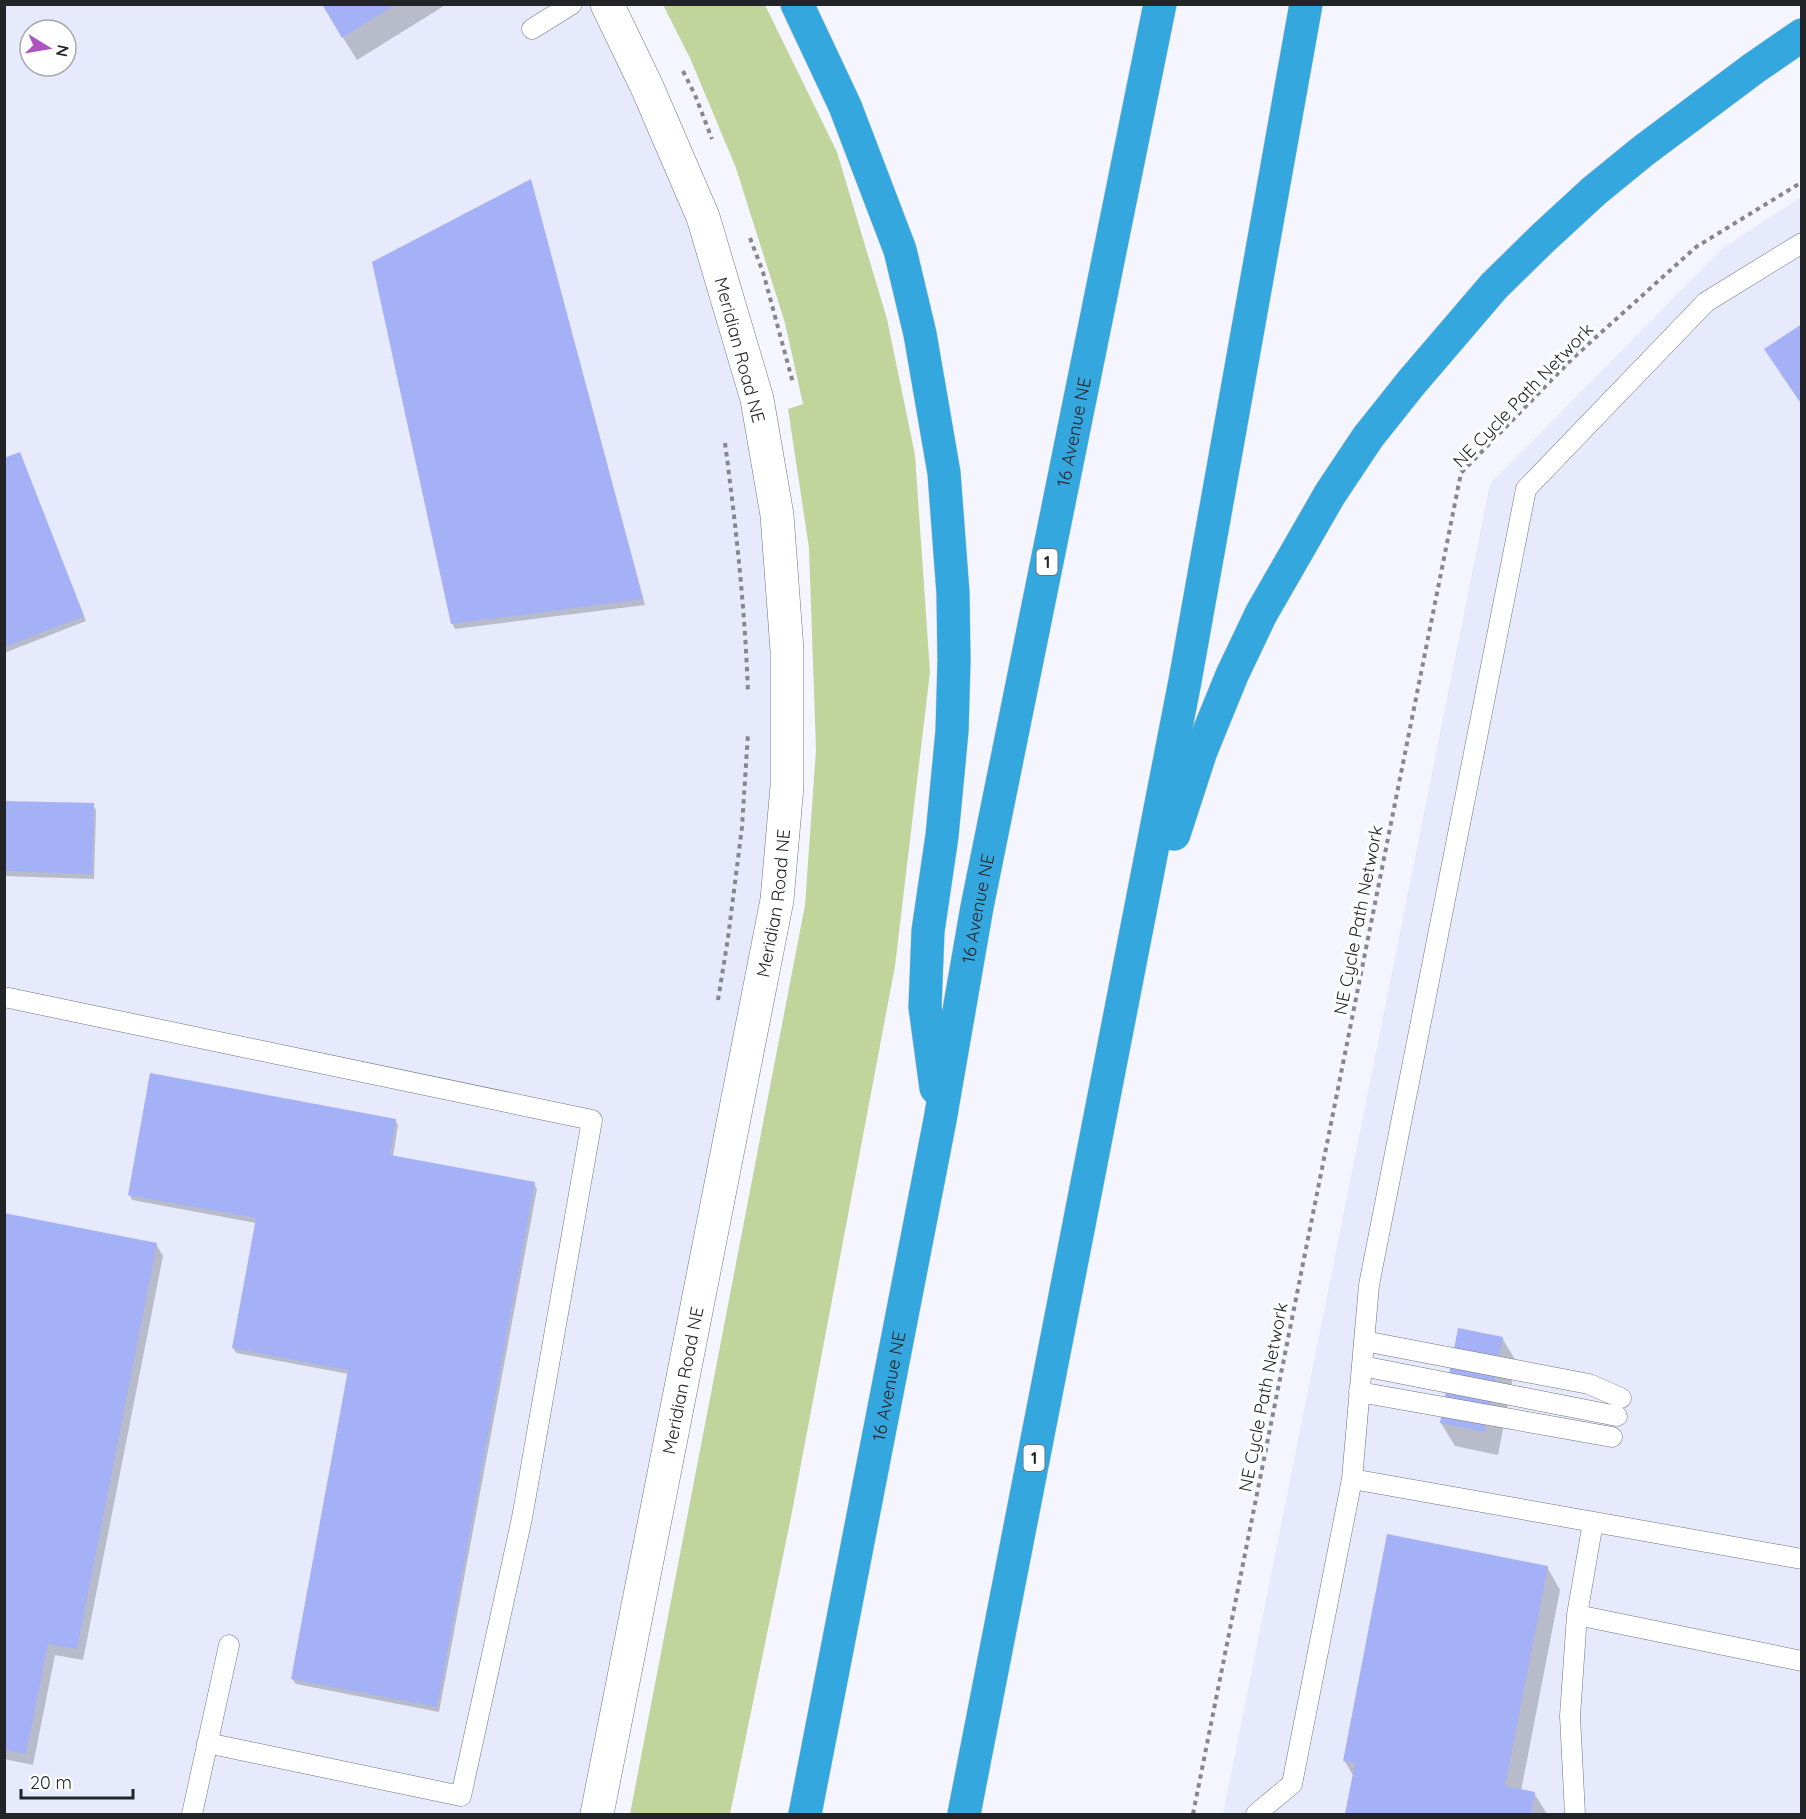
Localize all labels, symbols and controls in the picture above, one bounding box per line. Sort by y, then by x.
north arrow [18,18,78,78]
text: N [52,43,74,59]
street label: Meridian Road NE [710,275,770,425]
street label: NE Cycle Path Network [1448,318,1598,472]
street label: 16 Avenue NE [1051,375,1096,489]
road number: 1 [1036,549,1058,575]
street label: NE Cycle Path Network [1328,823,1388,1017]
street label: Meridian Road NE [751,828,795,979]
street label: 16 Avenue NE [956,851,999,965]
street label: NE Cycle Path Network [1233,1300,1293,1494]
street label: Meridian Road NE [657,1305,708,1456]
street label: 16 Avenue NE [866,1329,910,1443]
road number: 1 [1024,1445,1044,1471]
scale bar [21,1762,134,1800]
text: 20 m [30,1771,72,1794]

